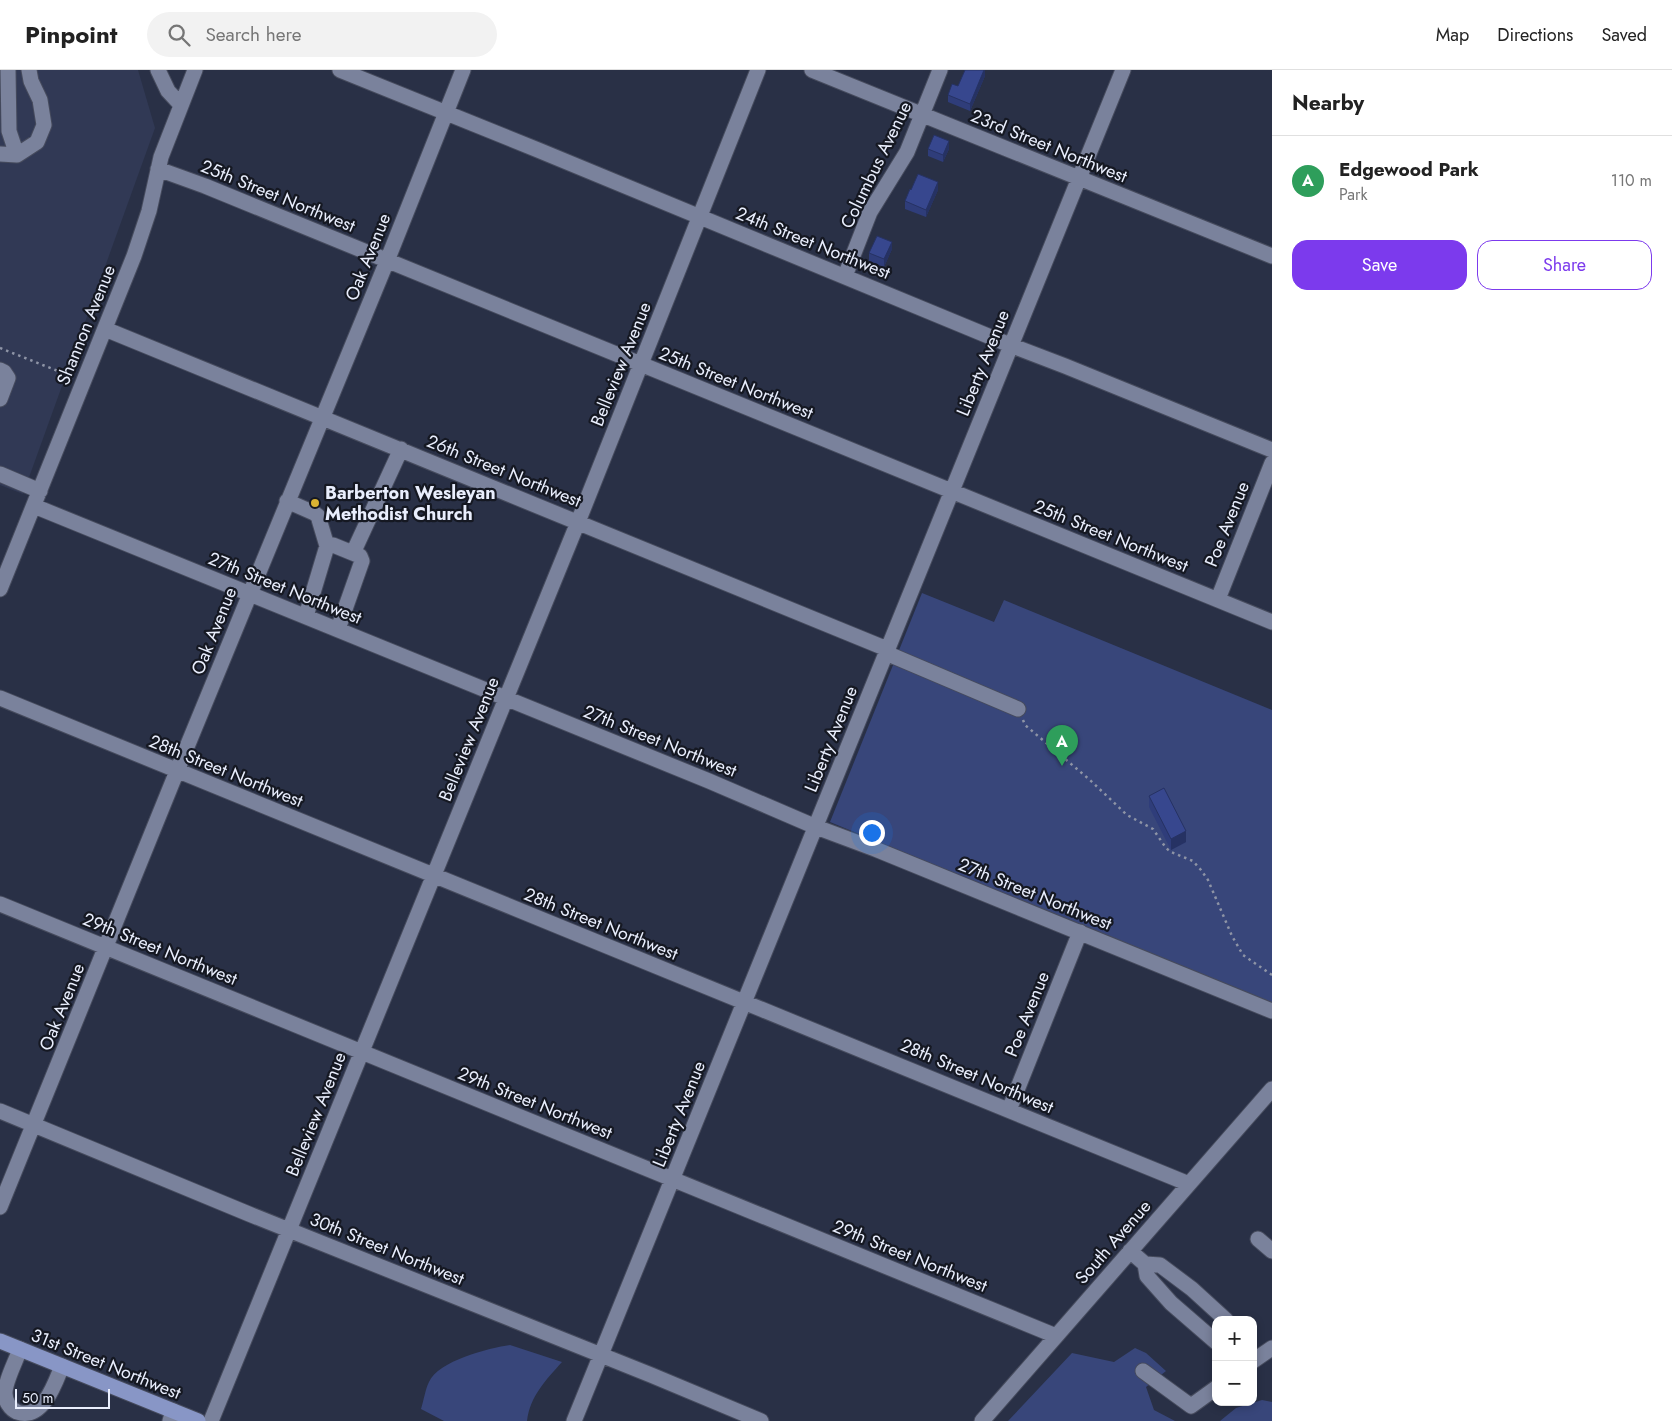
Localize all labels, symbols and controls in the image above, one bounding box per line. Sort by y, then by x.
search box [147,12,497,57]
text: Pinpoint [25,17,117,52]
icon: search [165,21,193,49]
text: Search here [205,21,302,48]
text: Map [1436,22,1469,48]
text: Directions [1497,22,1573,48]
text: Saved [1601,22,1647,48]
text: Nearby [1292,88,1364,118]
street label: Columbus Avenue [834,97,918,233]
street label: 23rd Street Northwest [967,103,1132,190]
street label: 25th Street Northwest [197,153,360,239]
text: Edgewood Park [1339,156,1479,183]
text: A [1302,169,1314,192]
text: 110 m [1611,169,1652,192]
text: Park [1339,183,1368,206]
street label: 24th Street Northwest [732,200,895,286]
street label: Oak Avenue [339,209,397,305]
button: Save [1292,240,1467,290]
button: Share [1477,240,1652,290]
street label: Shannon Avenue [50,261,122,389]
street label: Belleview Avenue [584,298,658,430]
street label: Liberty Avenue [950,306,1016,420]
street label: 25th Street Northwest [655,340,818,426]
street label: 26th Street Northwest [423,428,586,514]
street label: Poe Avenue [1198,477,1256,571]
place label: Barberton Wesleyan Methodist Church [325,480,496,527]
street label: 25th Street Northwest [1030,493,1193,579]
marker: Barberton Wesleyan Methodist Church [309,497,321,509]
street label: 27th Street Northwest [204,545,366,631]
street label: Oak Avenue [185,583,243,679]
street label: Belleview Avenue [432,673,506,805]
street label: Liberty Avenue [798,682,864,796]
street label: 27th Street Northwest [579,698,741,784]
pin: A [1046,725,1078,766]
street label: 28th Street Northwest [145,728,308,814]
your location [859,820,885,846]
street label: 27th Street Northwest [954,851,1116,937]
street label: 28th Street Northwest [520,881,683,967]
street label: 29th Street Northwest [79,906,242,992]
street label: Oak Avenue [33,959,91,1055]
street label: Poe Avenue [998,967,1056,1061]
street label: 28th Street Northwest [896,1032,1058,1120]
street label: Belleview Avenue [279,1048,353,1180]
street label: Liberty Avenue [646,1057,712,1171]
street label: 29th Street Northwest [454,1060,617,1146]
street label: South Avenue [1069,1194,1157,1290]
street label: 30th Street Northwest [306,1206,469,1292]
street label: 29th Street Northwest [829,1213,992,1299]
map controls [1212,1316,1257,1406]
button: + [1212,1316,1257,1361]
street label: 31st Street Northwest [27,1322,186,1406]
button: − [1212,1361,1257,1406]
scale bar [15,1386,110,1409]
text: 50 m [22,1388,53,1408]

